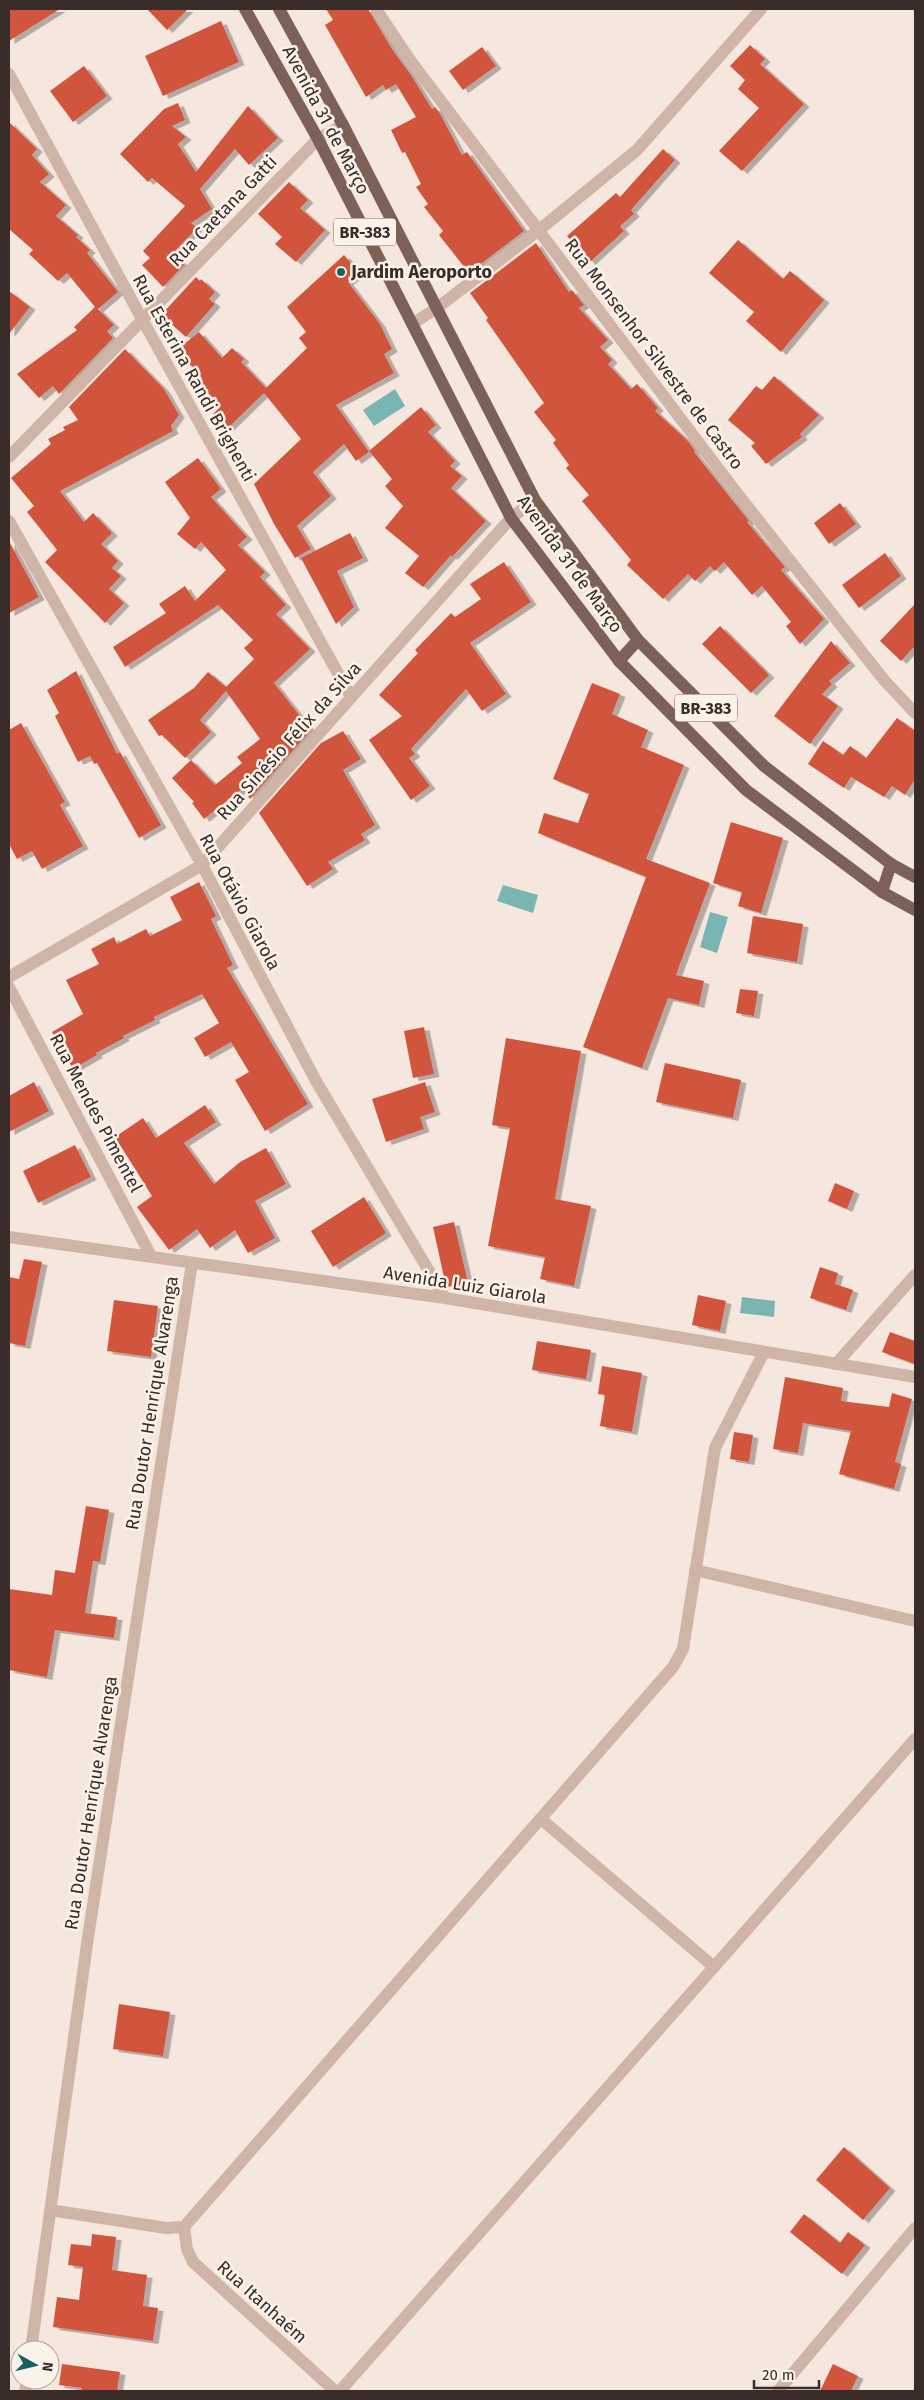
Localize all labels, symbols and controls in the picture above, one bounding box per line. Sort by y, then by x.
street label: Avenida 31 de Março [277,42,375,198]
street label: Rua Caetana Gatti [164,151,282,271]
road number: BR-383 [334,218,396,246]
street label: Rua Monsenhor Silvestre de Castro [560,234,748,474]
place label: Jardim Aeroporto [350,261,492,283]
marker: Jardim Aeroporto [335,266,347,278]
street label: Rua Esterina Randi Brighenti [128,271,260,485]
street label: Avenida 31 de Março [513,491,627,637]
street label: Rua Sinésio Félix da Silva [212,657,366,825]
road number: BR-383 [675,694,737,721]
street label: Rua Otávio Giarola [195,830,285,974]
street label: Rua Mendes Pimentel [45,1030,147,1196]
street label: Avenida Luiz Giarola [382,1261,548,1309]
street label: Rua Doutor Henrique Alvarenga [121,1274,183,1532]
street label: Rua Doutor Henrique Alvarenga [60,1674,122,1932]
street label: Rua Itanhaém [212,2256,312,2348]
north arrow [10,2340,60,2390]
scale bar [754,2358,819,2390]
text: N [38,2361,56,2373]
text: 20 m [762,2366,795,2384]

